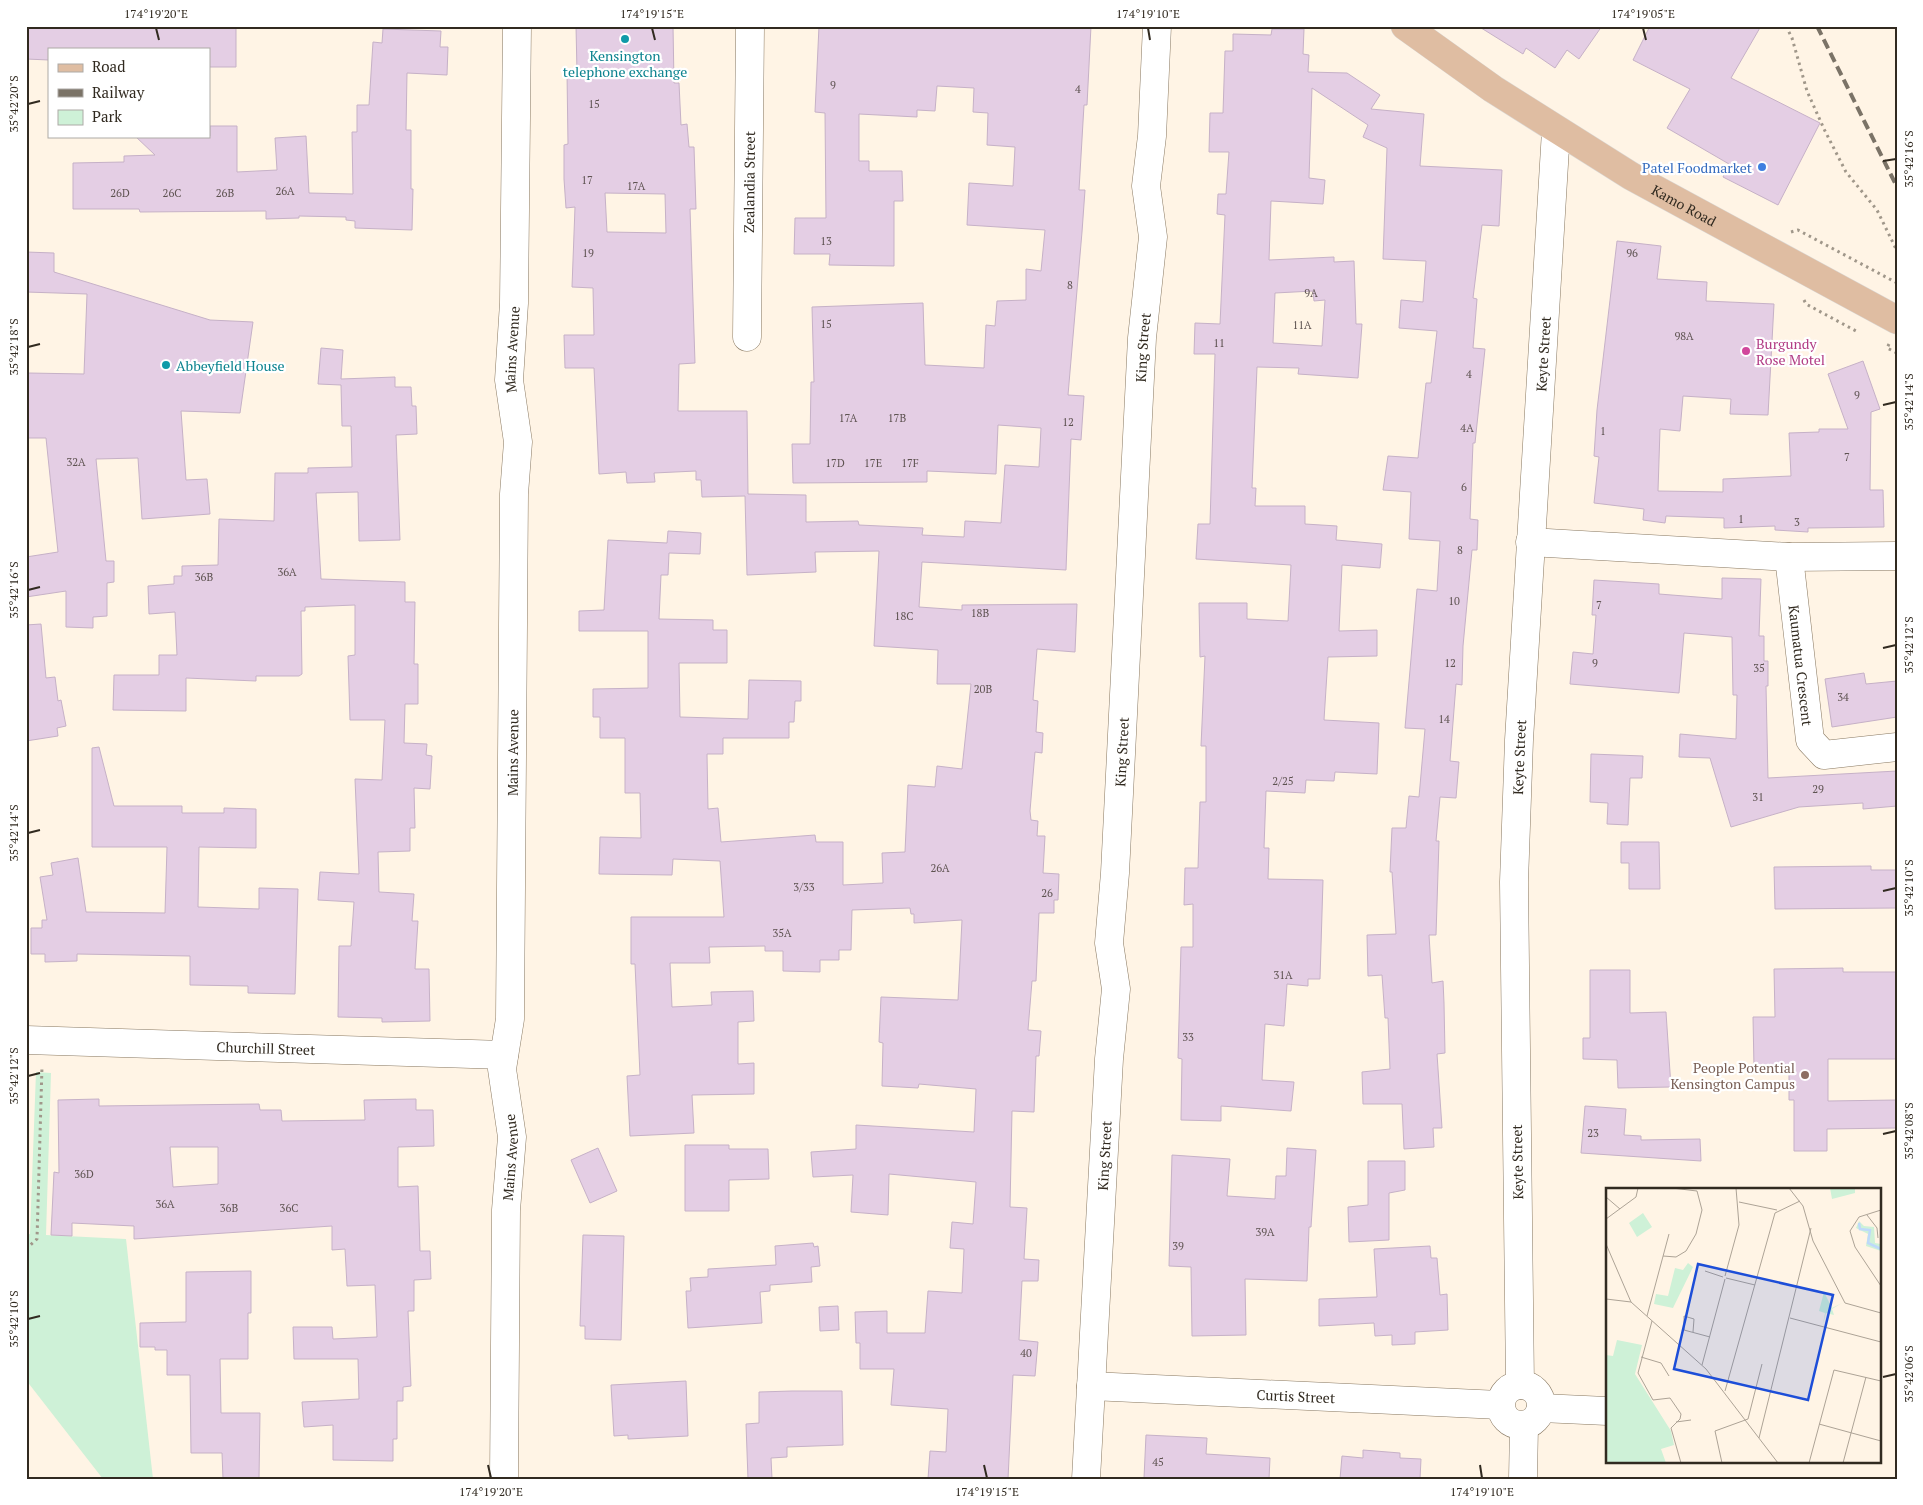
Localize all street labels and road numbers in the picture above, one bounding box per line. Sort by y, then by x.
street label: Zealandia Street [739,130,758,233]
street label: Kamo Road [1649,180,1720,230]
street label: Mains Avenue [499,306,523,394]
street label: King Street [1130,311,1154,383]
street label: Keyte Street [1531,315,1554,392]
street label: Kaumatua Crescent [1785,604,1818,728]
street label: Mains Avenue [502,709,522,796]
street label: King Street [1110,716,1132,787]
street label: Keyte Street [1508,718,1530,795]
street label: Churchill Street [216,1036,316,1059]
street label: Mains Avenue [497,1113,521,1201]
street label: King Street [1092,1119,1115,1191]
street label: Keyte Street [1507,1123,1527,1200]
street label: Curtis Street [1256,1384,1336,1407]

